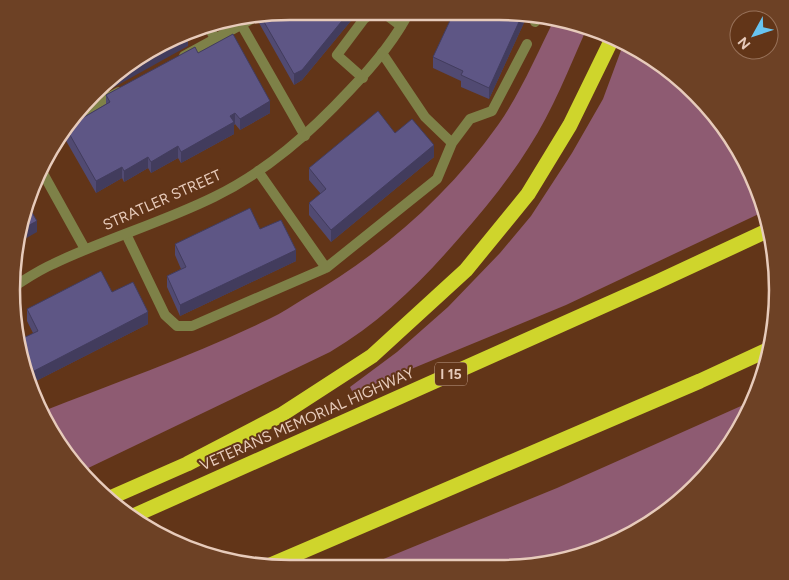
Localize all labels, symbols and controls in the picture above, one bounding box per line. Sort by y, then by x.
north arrow [729,10,779,60]
text: N [734,33,754,53]
street label: STRATLER STREET [100,165,225,234]
road number: I 15 [435,362,467,386]
street label: VETERANS MEMORIAL HIGHWAY [197,363,417,475]

